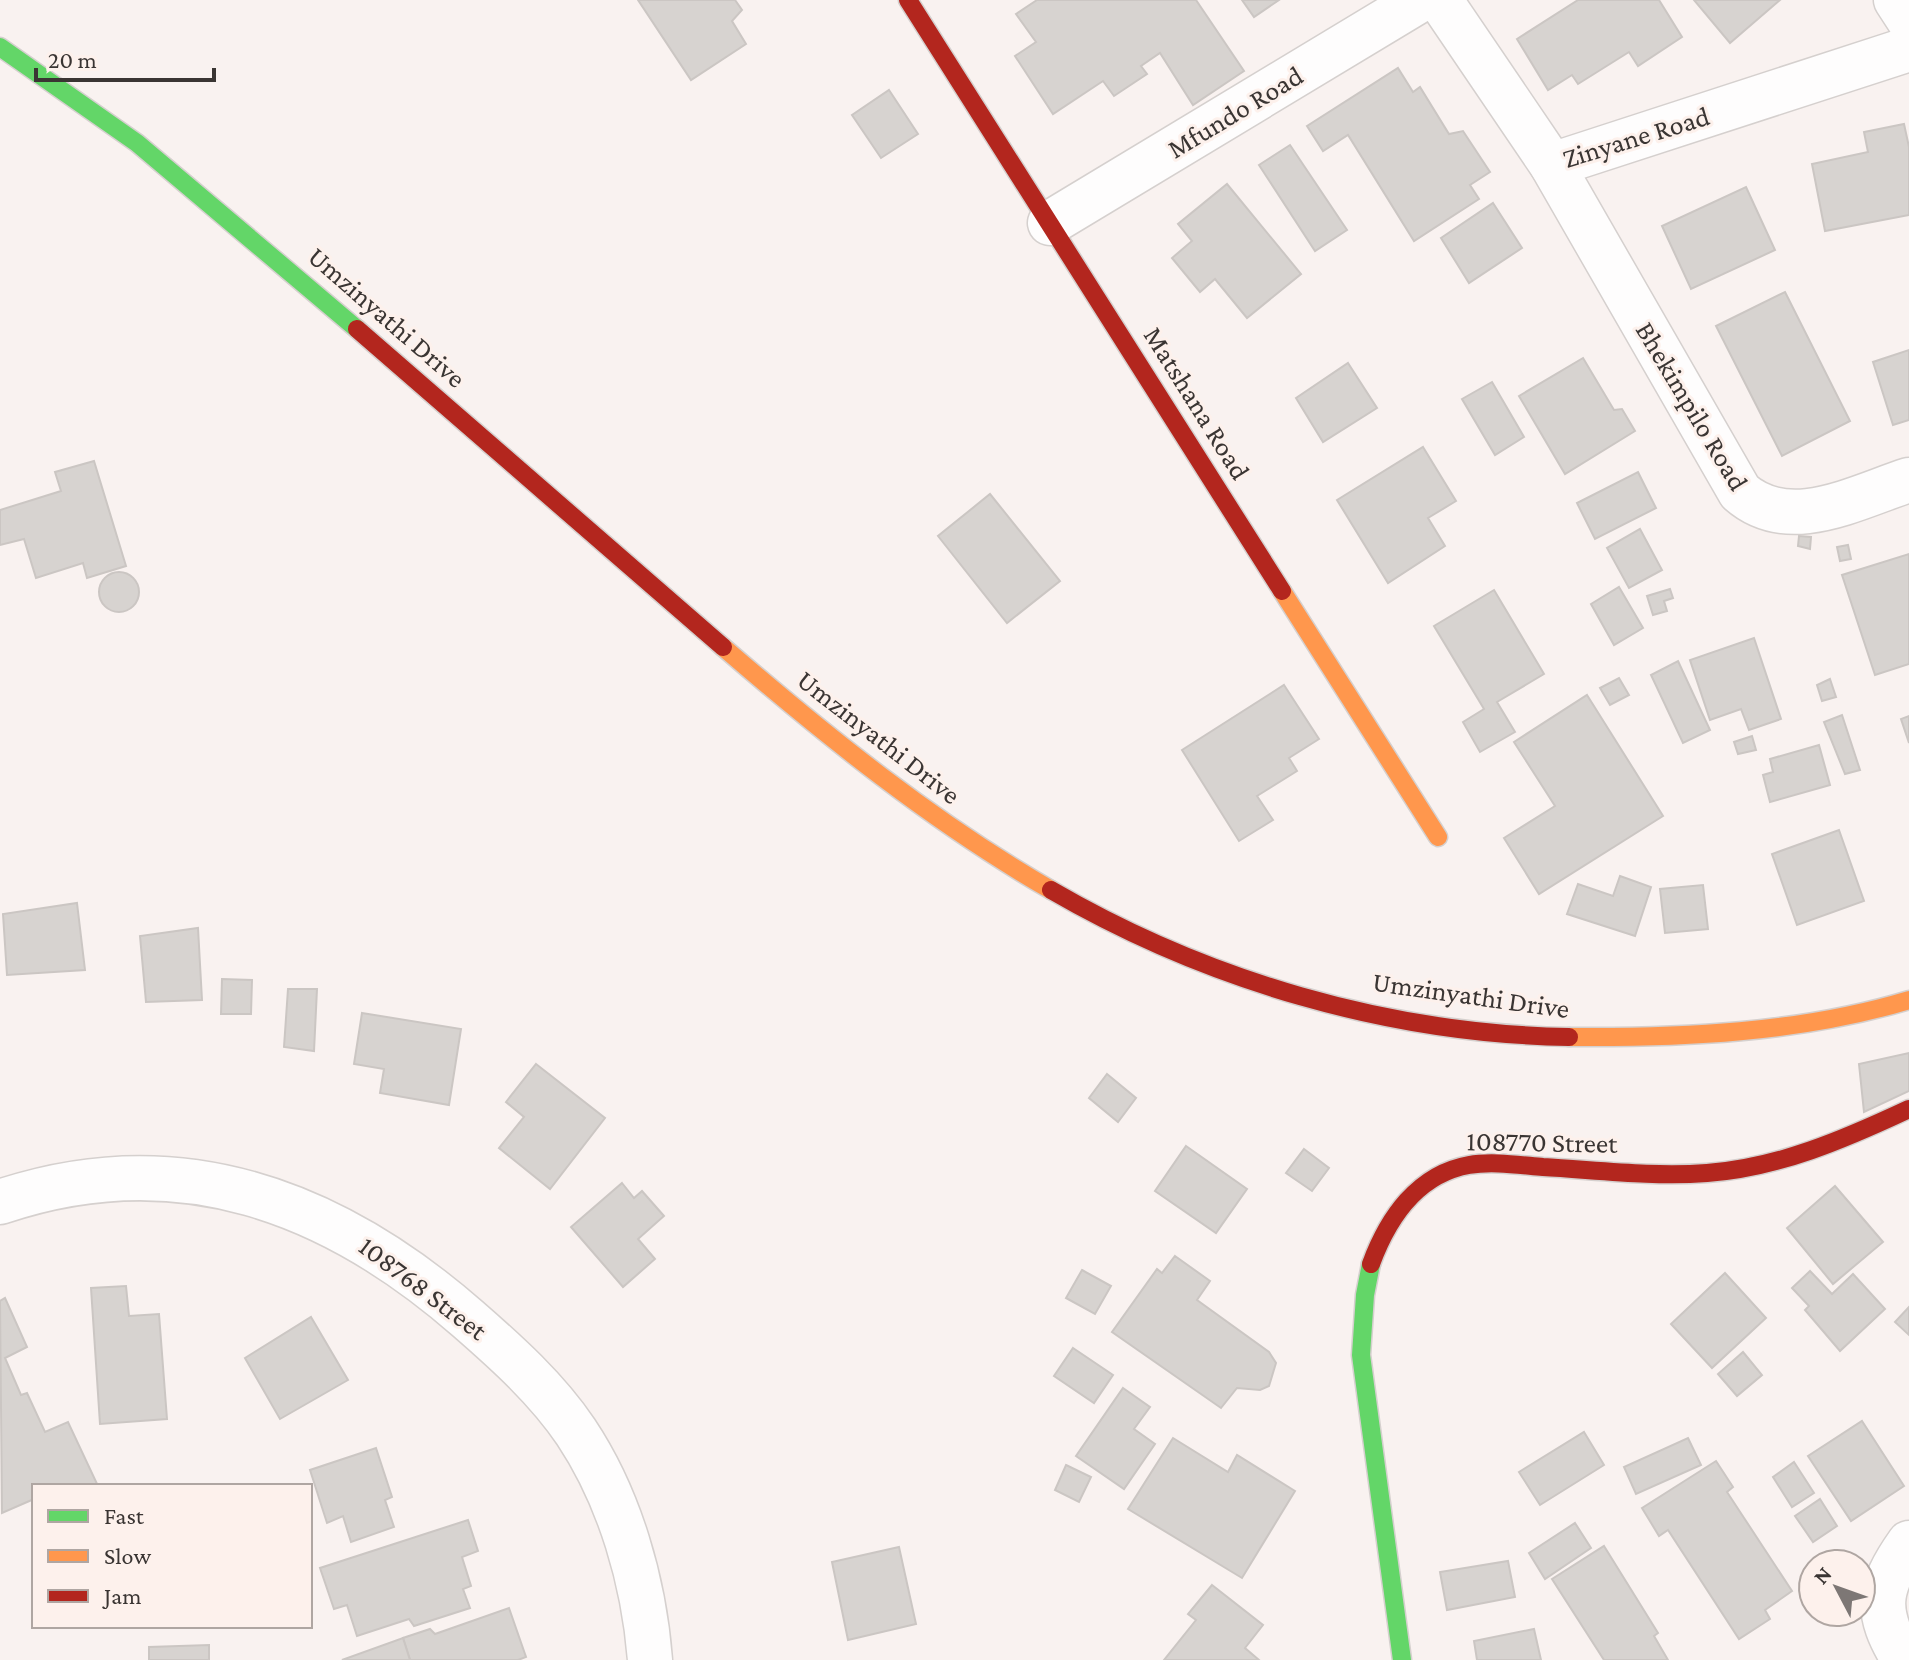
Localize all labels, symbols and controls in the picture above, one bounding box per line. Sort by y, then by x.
scale bar [36,32,214,82]
text: 20 m [48,46,97,73]
street label: Mfundo Road [1162,59,1308,164]
street label: Zinyane Road [1559,100,1713,174]
street label: Umzinyathi Drive [302,240,472,394]
street label: Bhekimpilo Road [1629,316,1755,496]
street label: Matshana Road [1138,321,1256,485]
street label: Umzinyathi Drive [791,664,967,810]
street label: Umzinyathi Drive [1371,966,1571,1024]
street label: 108770 Street [1466,1125,1619,1159]
street label: 108768 Street [353,1230,493,1346]
legend [32,1484,312,1628]
text: Fast [104,1502,145,1529]
text: Slow [104,1542,151,1569]
north arrow [1797,1548,1877,1628]
text: N [1808,1561,1837,1589]
text: Jam [102,1582,142,1609]

